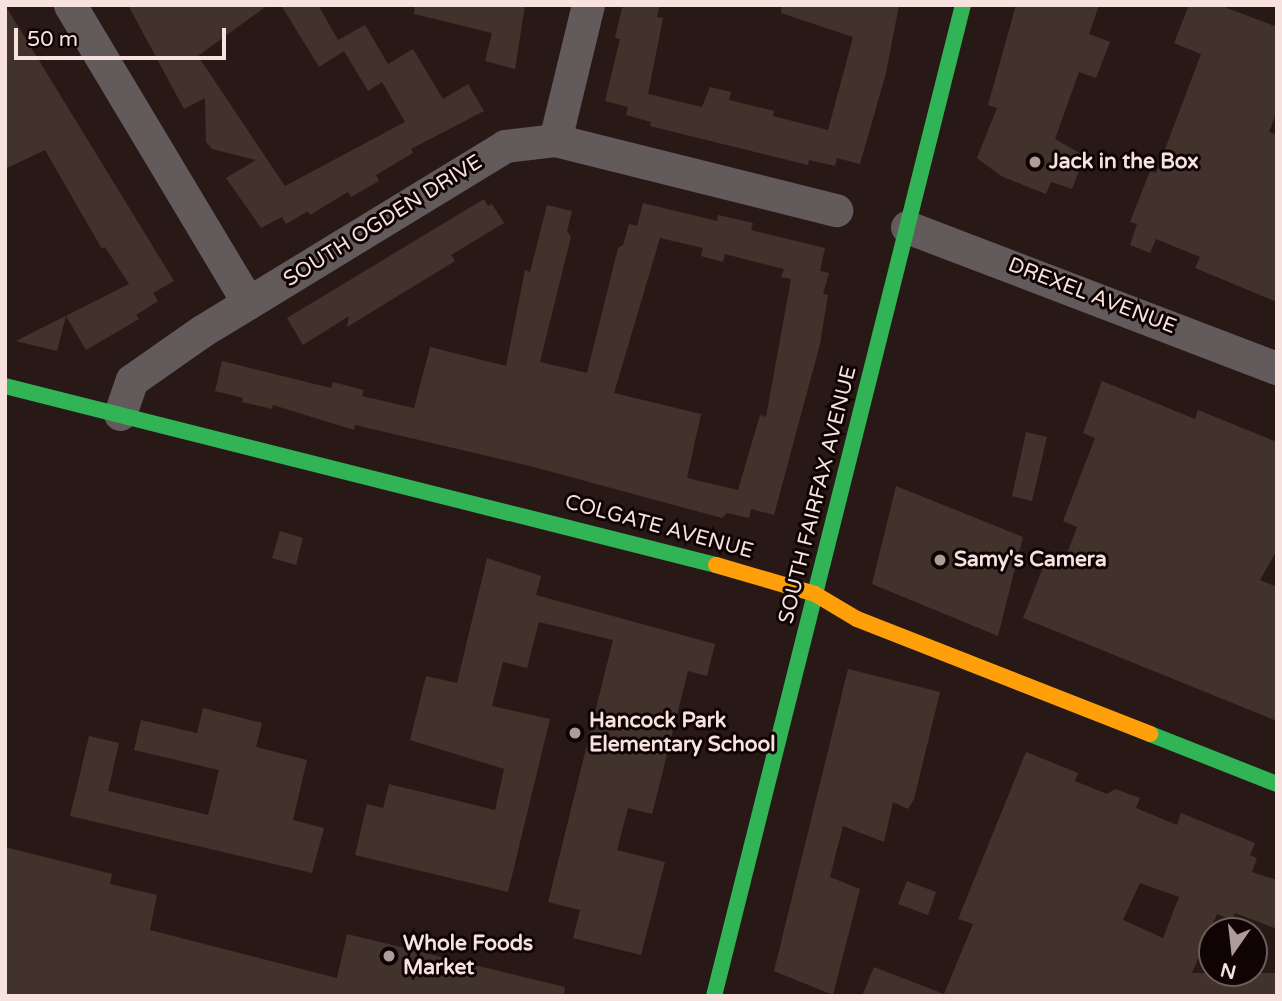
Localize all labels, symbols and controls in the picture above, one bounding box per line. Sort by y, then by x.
scale bar [18,14,229,58]
text: 50 m [27,27,78,52]
place label: Jack in the Box [1049,149,1199,175]
street label: SOUTH OGDEN DRIVE [279,150,487,292]
marker: Jack in the Box [1027,154,1043,170]
street label: DREXEL AVENUE [1004,252,1180,340]
street label: SOUTH FAIRFAX AVENUE [774,364,862,626]
street label: COLGATE AVENUE [562,490,756,564]
place label: Samy's Camera [954,547,1107,573]
marker: Samy's Camera [932,552,948,568]
place label: Hancock Park Elementary School [589,708,776,758]
marker: Hancock Park Elementary School [567,725,583,741]
north arrow [1198,917,1268,987]
place label: Whole Foods Market [403,931,533,981]
marker: Whole Foods Market [381,948,397,964]
text: N [1218,958,1238,983]

